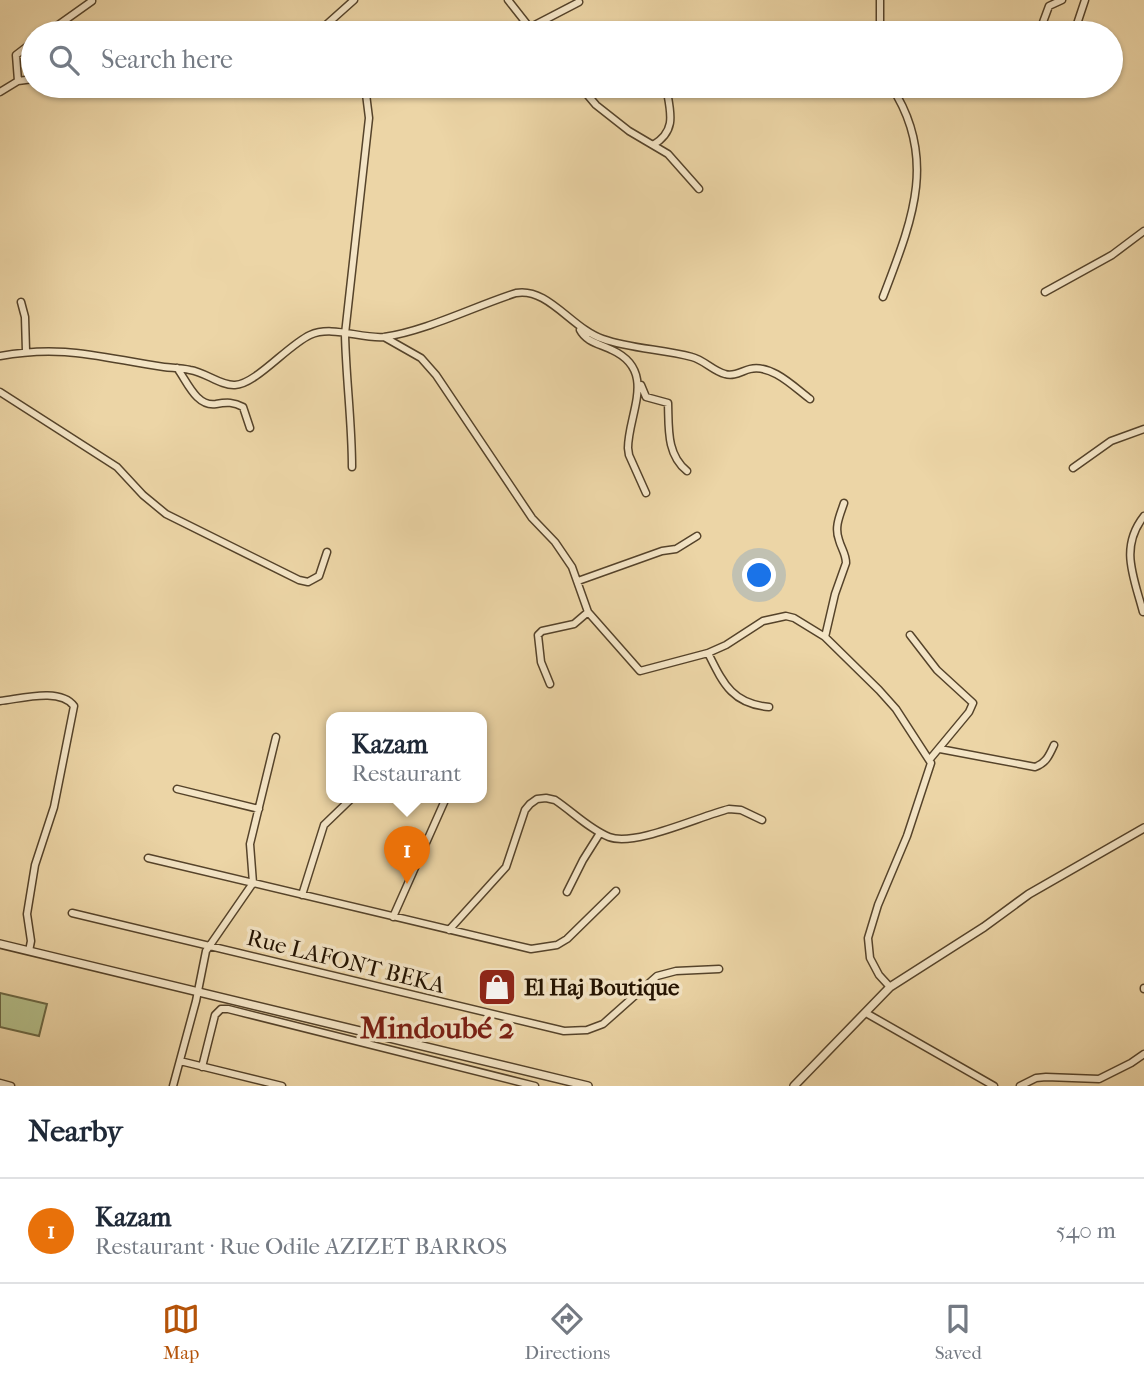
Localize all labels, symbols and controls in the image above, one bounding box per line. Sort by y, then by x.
search box [21,21,1123,98]
icon: search [45,41,83,79]
text: Search here [101,44,233,75]
your location [742,558,776,592]
popup [326,712,487,803]
text: Kazam [352,729,428,760]
text: Restaurant [352,760,461,787]
pin: 1 [384,826,430,884]
street label: Rue LAFONT BEKA [244,924,449,999]
shop icon: El Haj Boutique [476,966,518,1008]
place label: El Haj Boutique [524,974,680,1001]
district label: Mindoubé 2 [360,1011,514,1046]
text: Nearby [28,1114,123,1149]
text: Kazam [95,1202,171,1233]
text: 1 [47,1217,55,1244]
text: 540 m [1056,1217,1116,1244]
text: Restaurant · Rue Odile AZIZET BARROS [95,1233,507,1260]
tab: Map [162,1300,200,1364]
tab: Directions [525,1300,610,1364]
tab: Saved [935,1300,982,1364]

